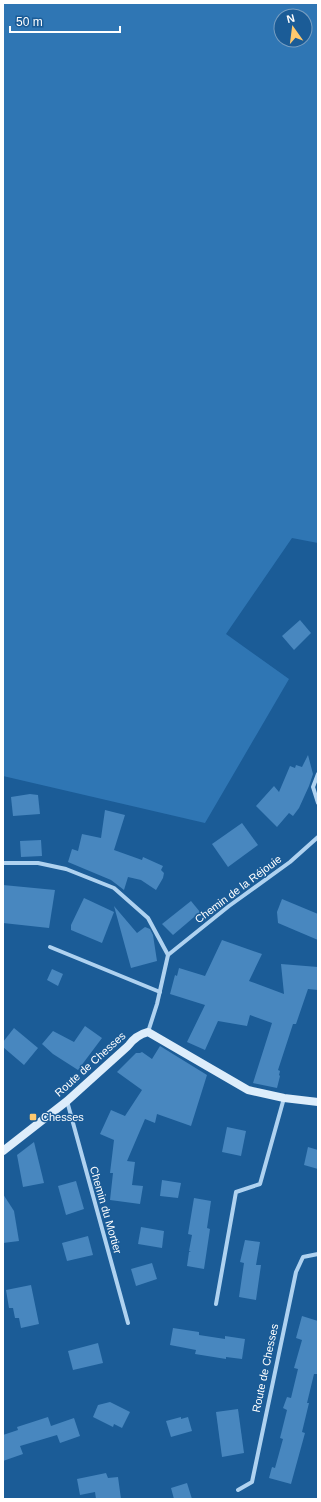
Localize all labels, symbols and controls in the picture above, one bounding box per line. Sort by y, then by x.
scale bar [10,8,120,34]
north arrow [273,8,313,48]
text: N [285,12,296,25]
text: 50 m [16,15,43,29]
street label: Chemin de la Réjouie [192,853,284,925]
street label: Route de Chesses [52,1029,128,1099]
place label: Chesses [41,1111,84,1123]
marker: Chesses [28,1112,38,1122]
street label: Chemin du Mortier [88,1165,124,1255]
street label: Route de Chesses [250,1322,280,1414]

